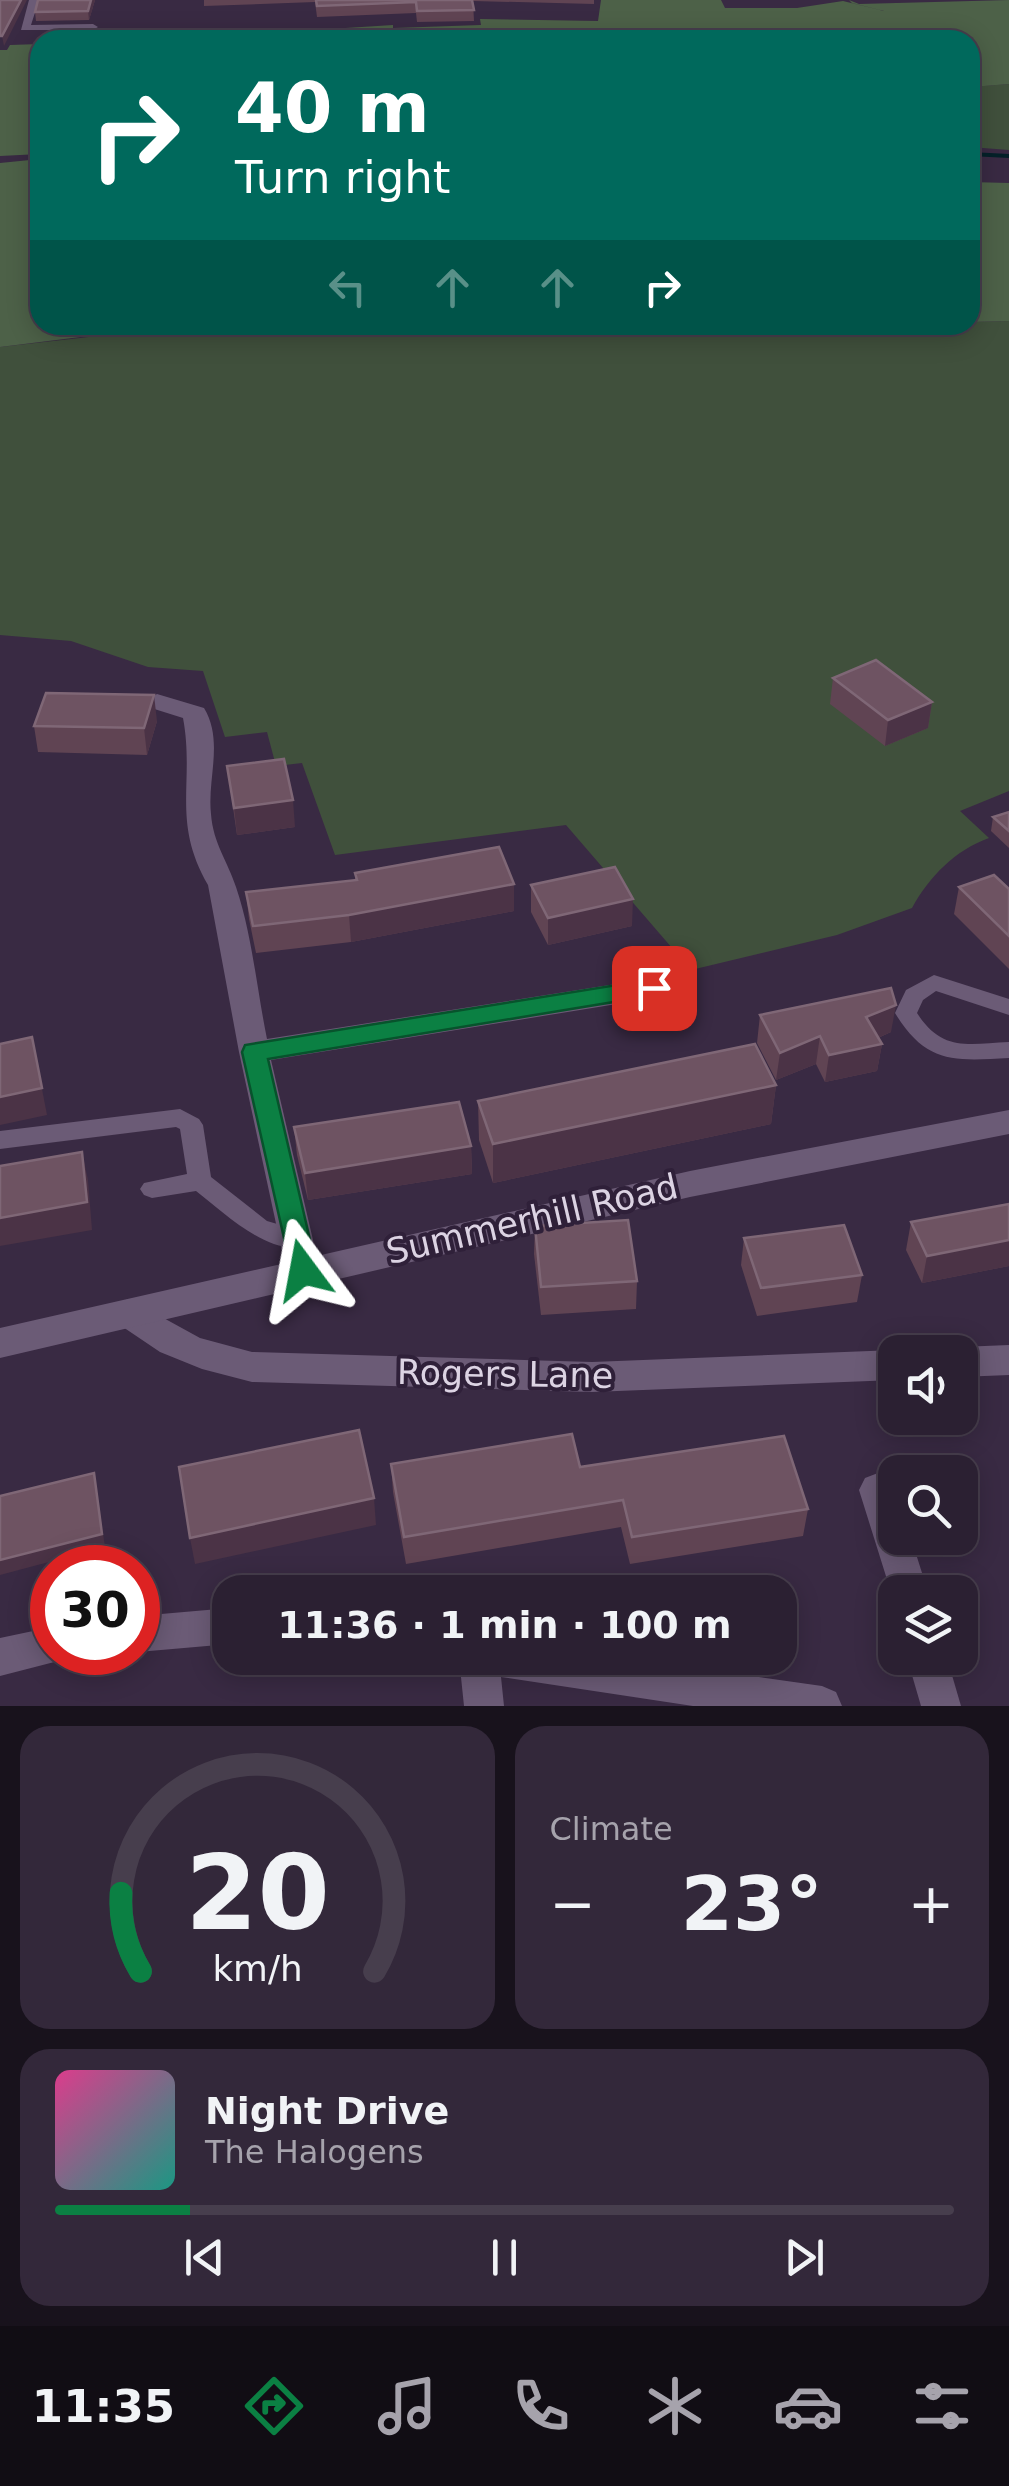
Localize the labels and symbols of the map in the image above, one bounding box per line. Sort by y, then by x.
pin [612,946,697,1031]
street label: Summerhill Road [382,1166,682,1272]
position arrow [251,1218,355,1322]
street label: Rogers Lane [397,1352,613,1396]
speed limit sign: 30 [30,1545,160,1675]

